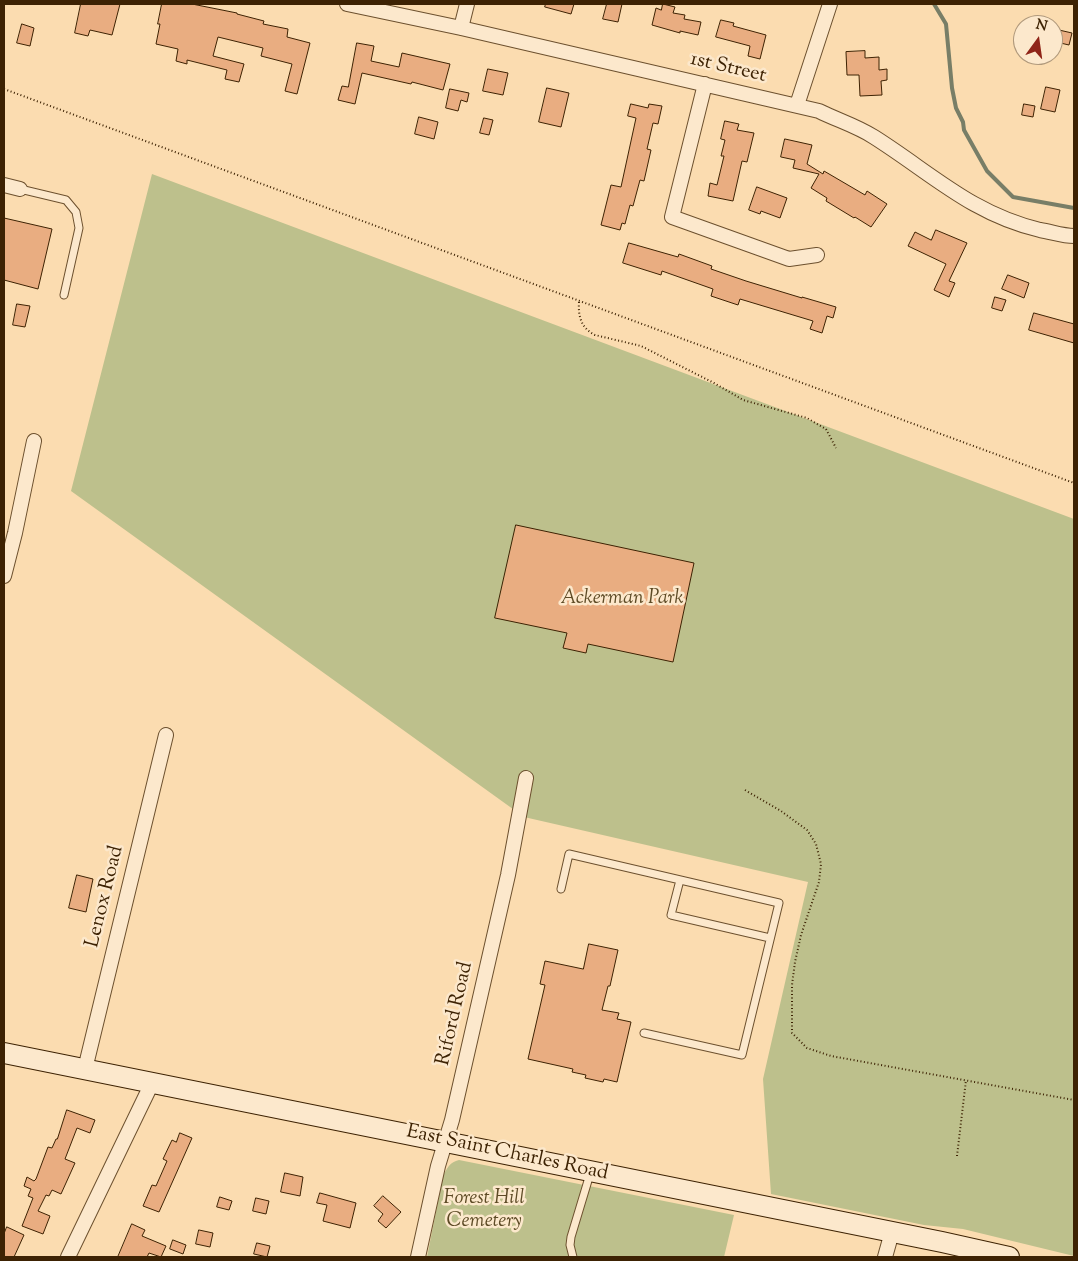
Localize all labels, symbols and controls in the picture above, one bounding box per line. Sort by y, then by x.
north arrow [1013,15,1063,65]
text: N [1034,15,1049,37]
street label: 1st Street [688,49,768,89]
park label: Ackerman Park [561,588,683,612]
street label: Lenox Road [82,844,130,950]
street label: Riford Road [432,960,480,1068]
street label: East Saint Charles Road [404,1121,610,1187]
park label: Forest Hill Cemetery [443,1188,525,1235]

